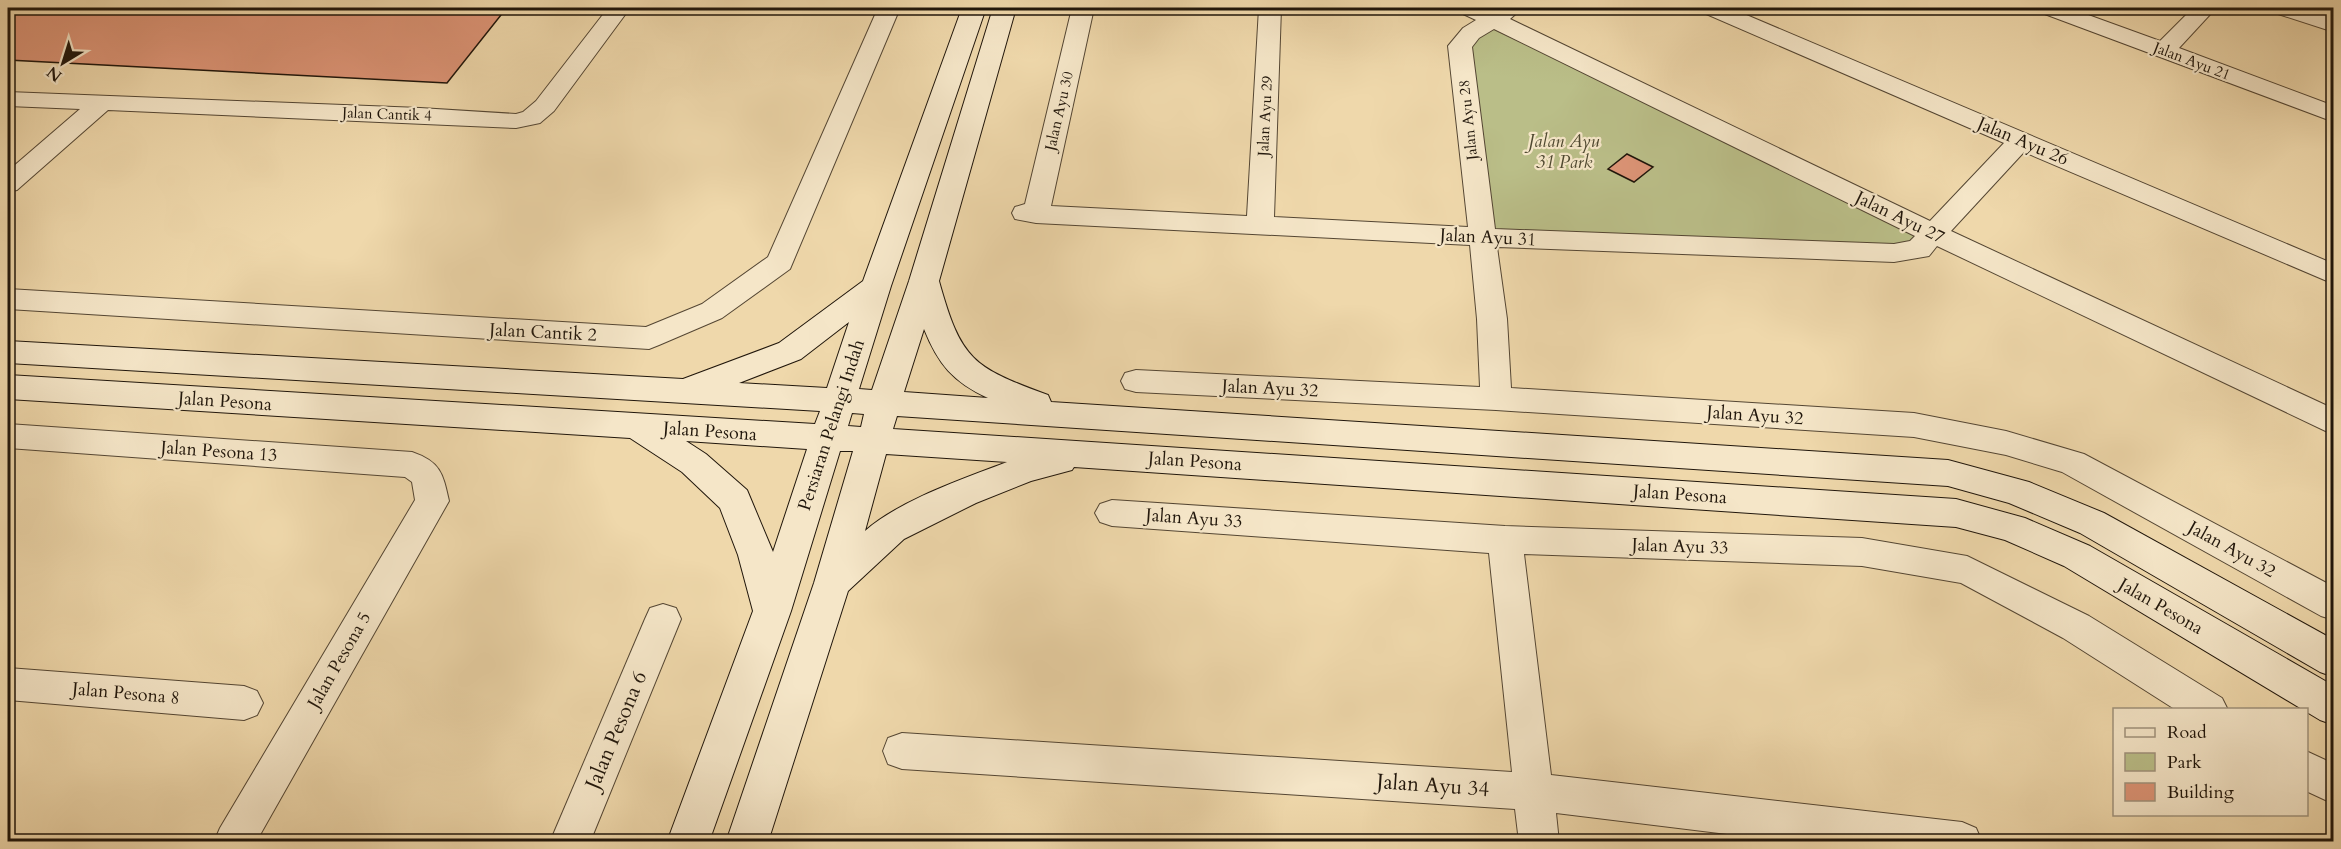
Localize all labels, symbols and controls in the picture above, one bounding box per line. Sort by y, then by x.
north arrow [33,33,93,93]
street label: Jalan Ayu 21 [2149,36,2233,85]
text: N [42,61,67,87]
street label: Jalan Ayu 30 [1040,69,1078,154]
street label: Jalan Ayu 29 [1253,75,1277,159]
street label: Jalan Ayu 28 [1454,79,1482,163]
street label: Jalan Cantik 4 [340,102,432,126]
street label: Jalan Ayu 26 [1971,110,2072,172]
park label: Jalan Ayu 31 Park [1524,129,1600,175]
street label: Jalan Ayu 27 [1848,184,1949,250]
street label: Jalan Ayu 31 [1436,222,1537,253]
street label: Jalan Cantik 2 [486,317,597,348]
street label: Persiaran Pelangi Indah [792,336,871,514]
street label: Jalan Ayu 32 [1218,373,1319,404]
street label: Jalan Pesona [174,386,273,417]
street label: Jalan Ayu 32 [1703,399,1804,431]
street label: Jalan Pesona [659,416,758,447]
street label: Jalan Pesona 13 [157,435,278,468]
street label: Jalan Pesona [1144,446,1243,477]
street label: Jalan Pesona [1629,479,1728,510]
street label: Jalan Ayu 33 [1142,502,1243,534]
street label: Jalan Ayu 32 [2181,514,2280,584]
street label: Jalan Ayu 33 [1628,532,1729,561]
street label: Jalan Pesona [2111,571,2208,641]
street label: Jalan Pesona 5 [300,607,377,716]
street label: Jalan Pesona 6 [577,667,654,797]
street label: Jalan Pesona 8 [68,676,181,711]
legend [2113,708,2308,816]
text: Road [2167,720,2207,745]
text: Park [2167,750,2202,775]
street label: Jalan Ayu 34 [1373,767,1491,804]
text: Building [2167,780,2235,805]

